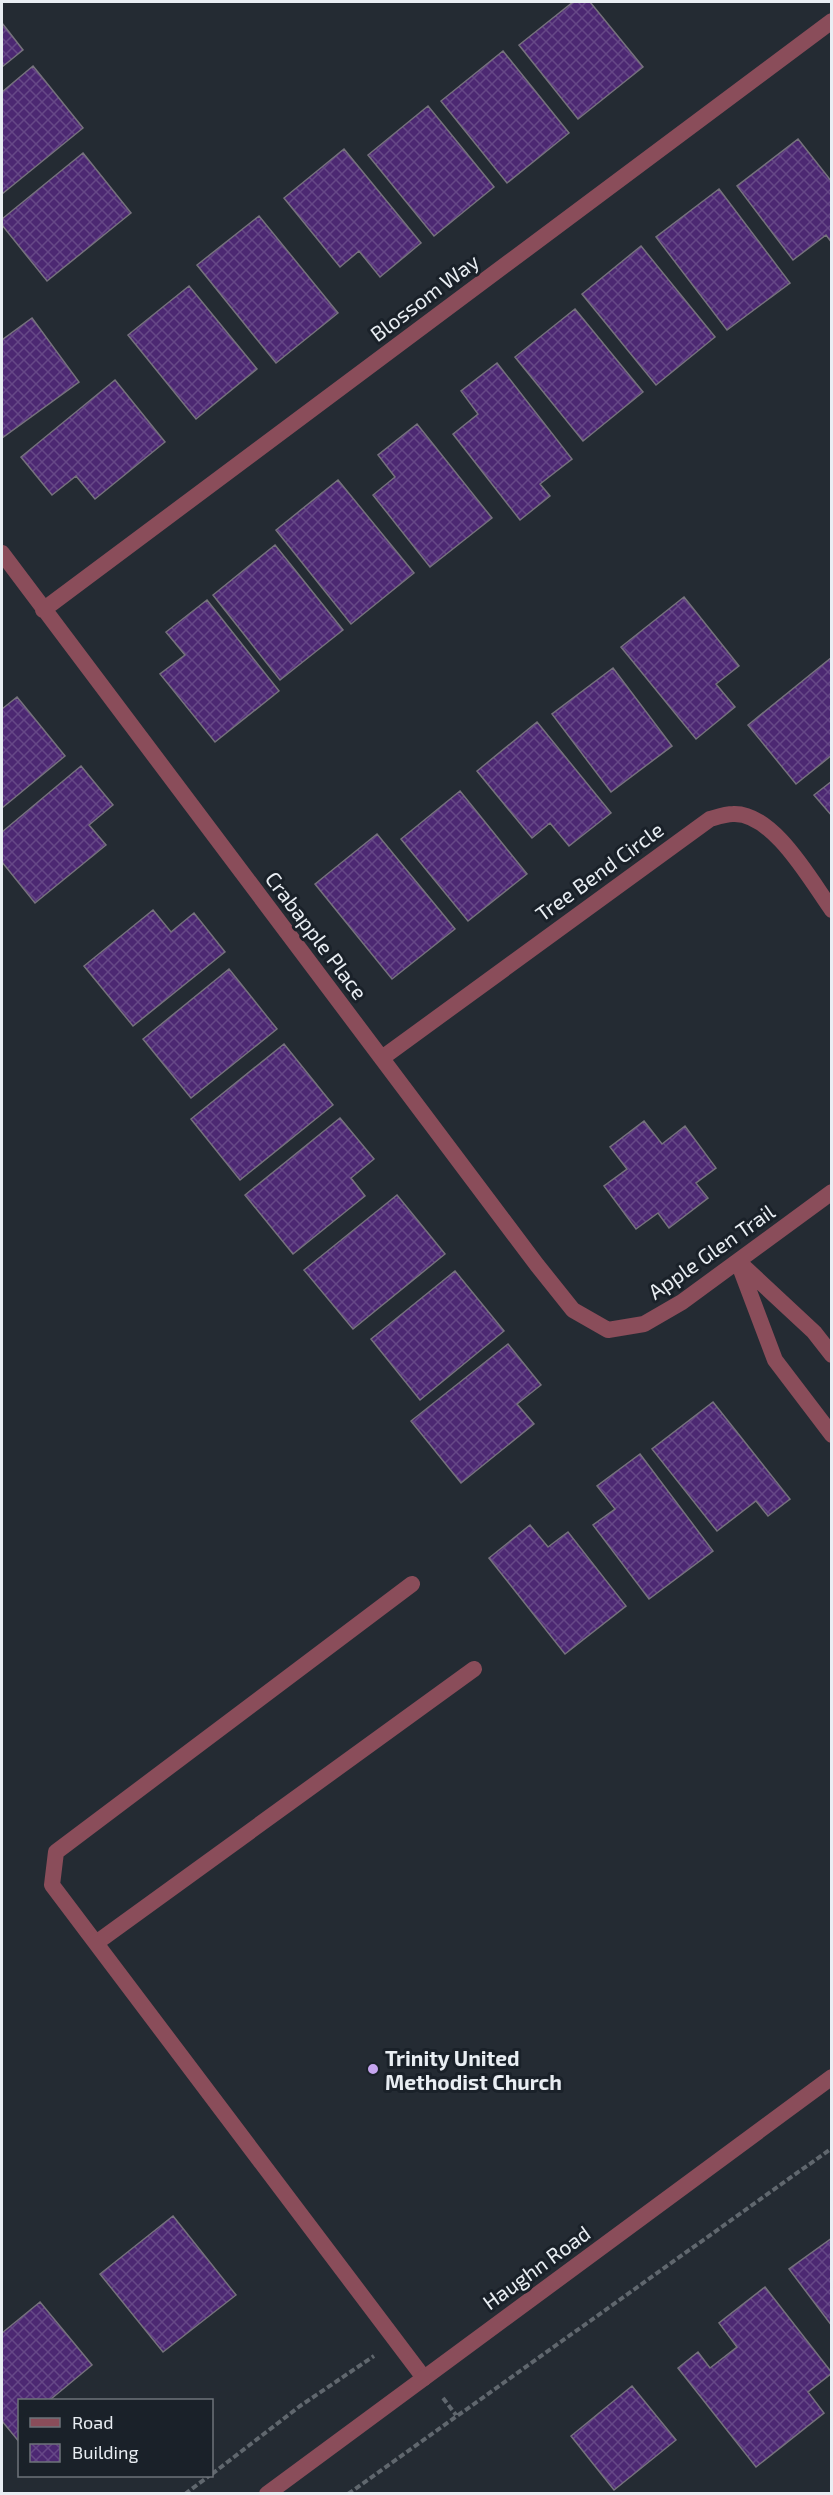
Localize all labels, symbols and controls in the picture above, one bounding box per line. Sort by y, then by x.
street label: Blossom Way [365,248,483,346]
street label: Tree Bend Circle [530,816,668,926]
street label: Crabapple Place [261,866,373,1004]
street label: Apple Glen Trail [643,1198,780,1304]
place label: Trinity United Methodist Church [385,2045,562,2094]
marker: Trinity United Methodist Church [366,2062,380,2076]
street label: Haughn Road [477,2220,595,2314]
legend [18,2399,213,2477]
text: Road [72,2411,113,2433]
text: Building [72,2441,139,2463]

